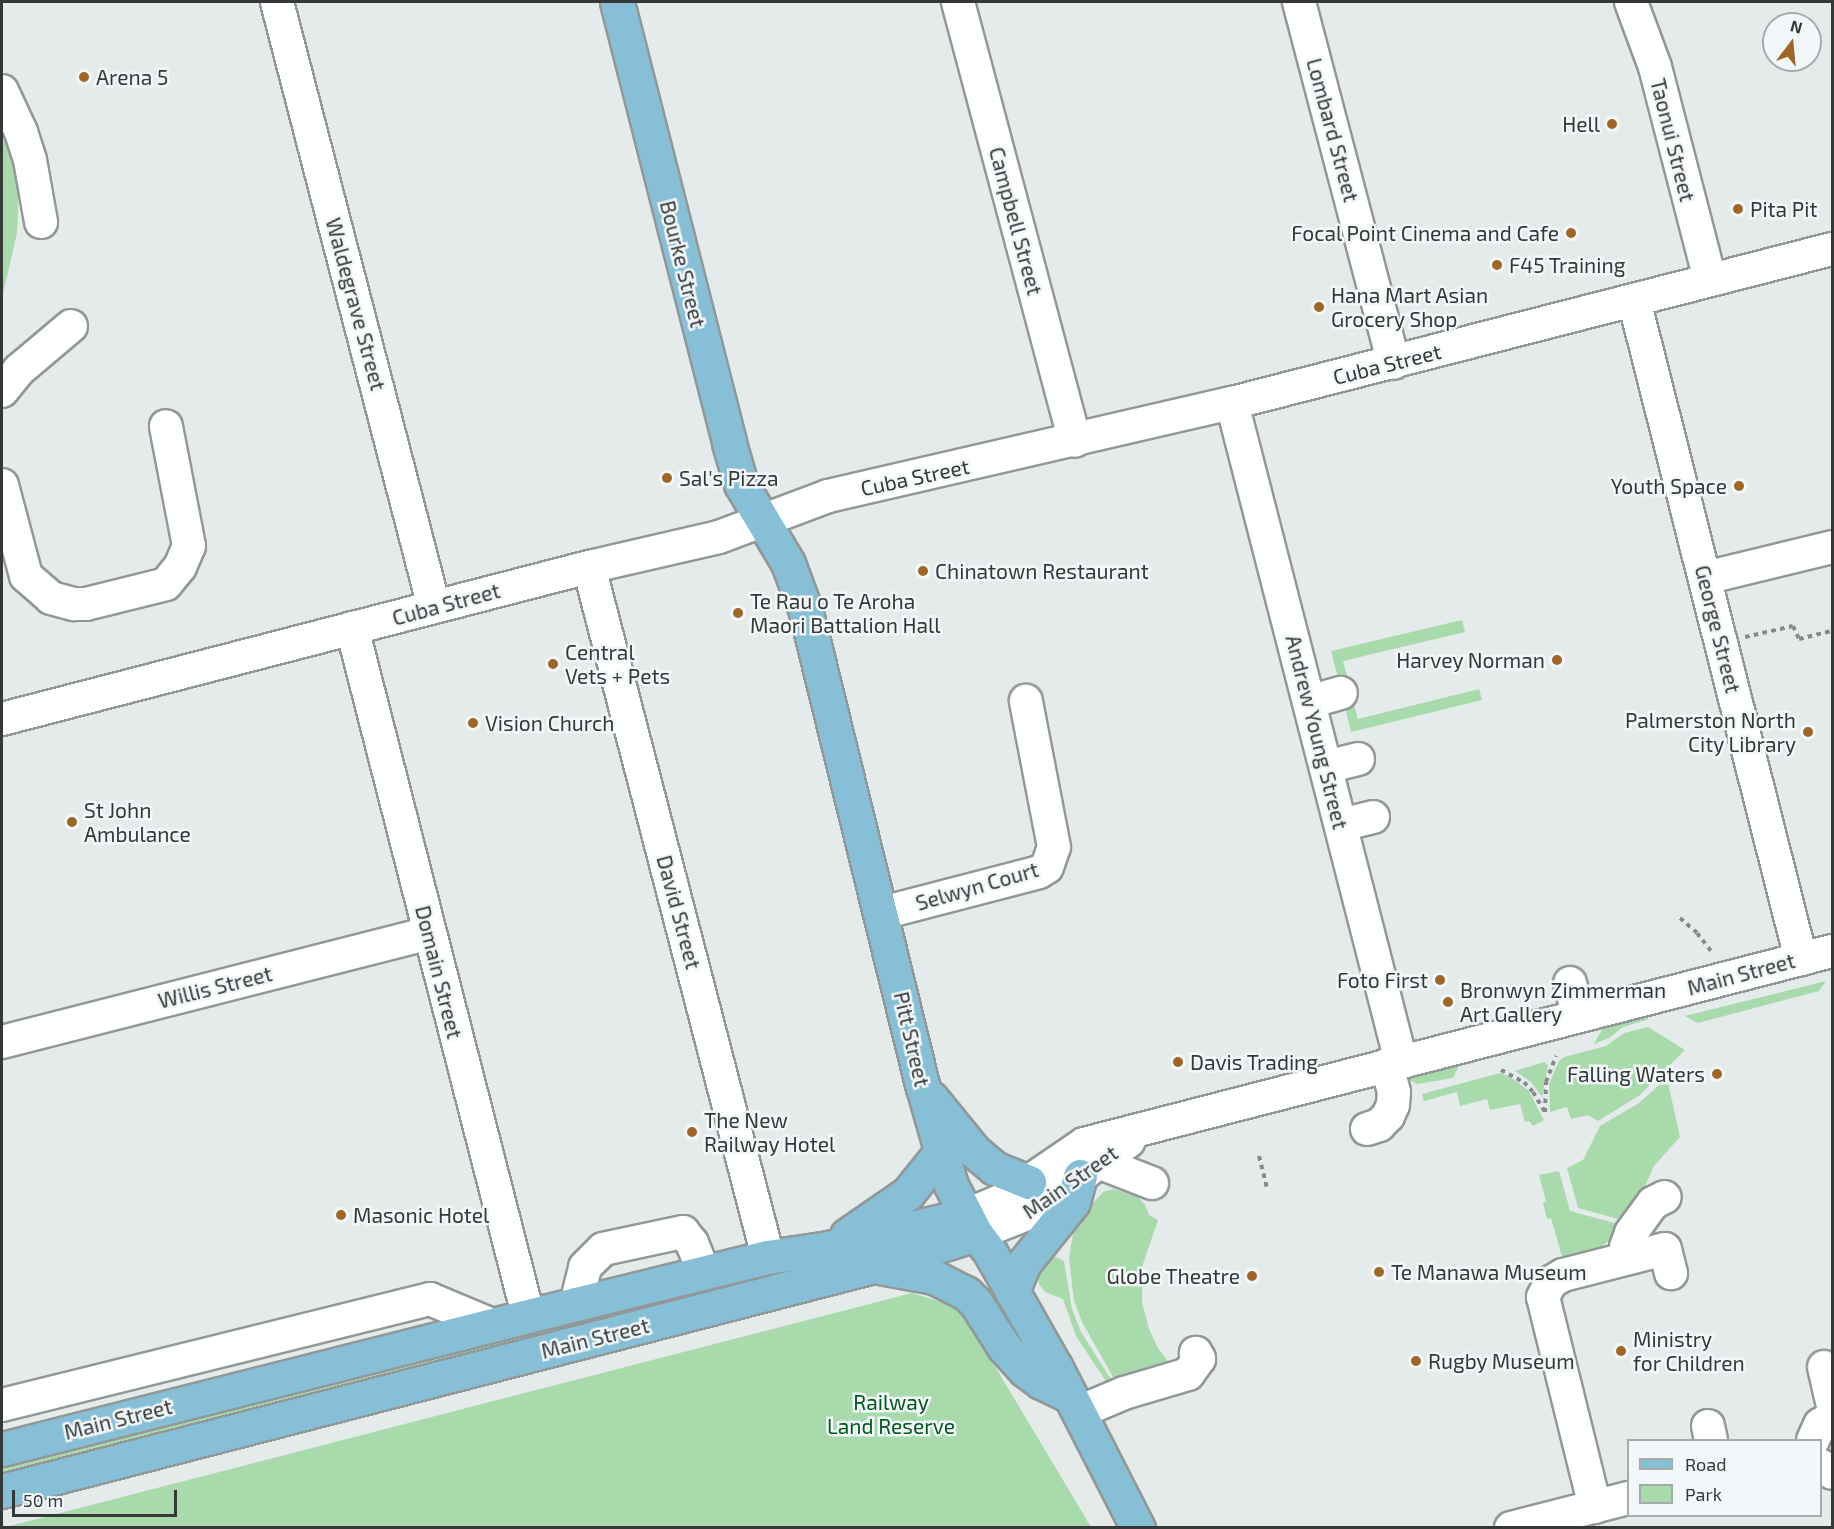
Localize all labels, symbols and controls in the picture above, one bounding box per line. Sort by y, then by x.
north arrow [1762,12,1822,72]
text: N [1788,15,1805,37]
street label: Lombard Street [1302,55,1364,205]
place label: Arena 5 [96,64,168,90]
marker: Arena 5 [77,70,91,84]
street label: Taonui Street [1646,76,1700,204]
place label: Hell [1562,111,1600,137]
marker: Hell [1605,117,1619,131]
street label: Campbell Street [984,144,1048,298]
place label: Pita Pit [1750,196,1817,222]
street label: Bourke Street [655,198,711,330]
marker: Pita Pit [1731,202,1745,216]
street label: Waldegrave Street [321,215,391,393]
place label: Focal Point Cinema and Cafe [1291,220,1559,246]
marker: Focal Point Cinema and Cafe [1564,226,1578,240]
place label: F45 Training [1509,252,1626,278]
marker: F45 Training [1490,258,1504,272]
place label: Hana Mart Asian Grocery Shop [1331,282,1489,332]
marker: Hana Mart Asian Grocery Shop [1312,300,1326,314]
street label: Cuba Street [1330,338,1444,390]
street label: Cuba Street [858,453,972,501]
place label: Sal's Pizza [679,465,778,491]
marker: Sal's Pizza [660,471,674,485]
place label: Youth Space [1611,473,1727,499]
marker: Youth Space [1732,479,1746,493]
place label: Chinatown Restaurant [935,558,1149,584]
street label: George Street [1690,563,1746,695]
marker: Chinatown Restaurant [916,564,930,578]
street label: Cuba Street [389,578,503,630]
place label: Te Rau o Te Aroha Maori Battalion Hall [750,588,941,638]
marker: Te Rau o Te Aroha Maori Battalion Hall [731,606,745,620]
street label: Andrew Young Street [1281,632,1353,832]
place label: Central Vets + Pets [565,639,670,689]
place label: Harvey Norman [1396,647,1545,673]
marker: Harvey Norman [1550,653,1564,667]
marker: Central Vets + Pets [546,657,560,671]
place label: Palmerston North City Library [1625,707,1796,757]
place label: Vision Church [485,710,614,736]
marker: Vision Church [466,716,480,730]
marker: Palmerston North City Library [1801,725,1815,739]
place label: St John Ambulance [84,797,191,847]
marker: St John Ambulance [65,815,79,829]
street label: David Street [652,852,706,972]
street label: Selwyn Court [913,856,1041,916]
street label: Domain Street [410,903,468,1041]
street label: Main Street [1684,948,1798,1000]
street label: Willis Street [155,961,275,1013]
place label: Foto First [1337,967,1428,993]
marker: Foto First [1433,973,1447,987]
place label: Bronwyn Zimmerman Art Gallery [1460,977,1666,1027]
street label: Pitt Street [889,989,935,1089]
marker: Bronwyn Zimmerman Art Gallery [1441,995,1455,1009]
place label: Davis Trading [1190,1049,1319,1075]
marker: Davis Trading [1171,1055,1185,1069]
place label: Falling Waters [1567,1061,1705,1087]
marker: Falling Waters [1710,1067,1724,1081]
place label: The New Railway Hotel [704,1107,836,1157]
marker: The New Railway Hotel [685,1125,699,1139]
street label: Main Street [1018,1140,1122,1224]
place label: Masonic Hotel [353,1202,489,1228]
marker: Masonic Hotel [334,1208,348,1222]
place label: Te Manawa Museum [1391,1259,1587,1285]
place label: Globe Theatre [1106,1263,1240,1289]
marker: Te Manawa Museum [1372,1265,1386,1279]
marker: Globe Theatre [1245,1269,1259,1283]
street label: Main Street [538,1312,652,1364]
place label: Ministry for Children [1633,1326,1745,1376]
marker: Ministry for Children [1614,1344,1628,1358]
place label: Rugby Museum [1428,1348,1575,1374]
marker: Rugby Museum [1409,1354,1423,1368]
park label: Railway Land Reserve [827,1389,955,1439]
street label: Main Street [61,1393,175,1445]
legend [1627,1439,1822,1517]
text: Road [1685,1453,1726,1475]
scale bar [15,1478,180,1516]
text: Park [1685,1483,1722,1505]
text: 50 m [23,1489,63,1511]

